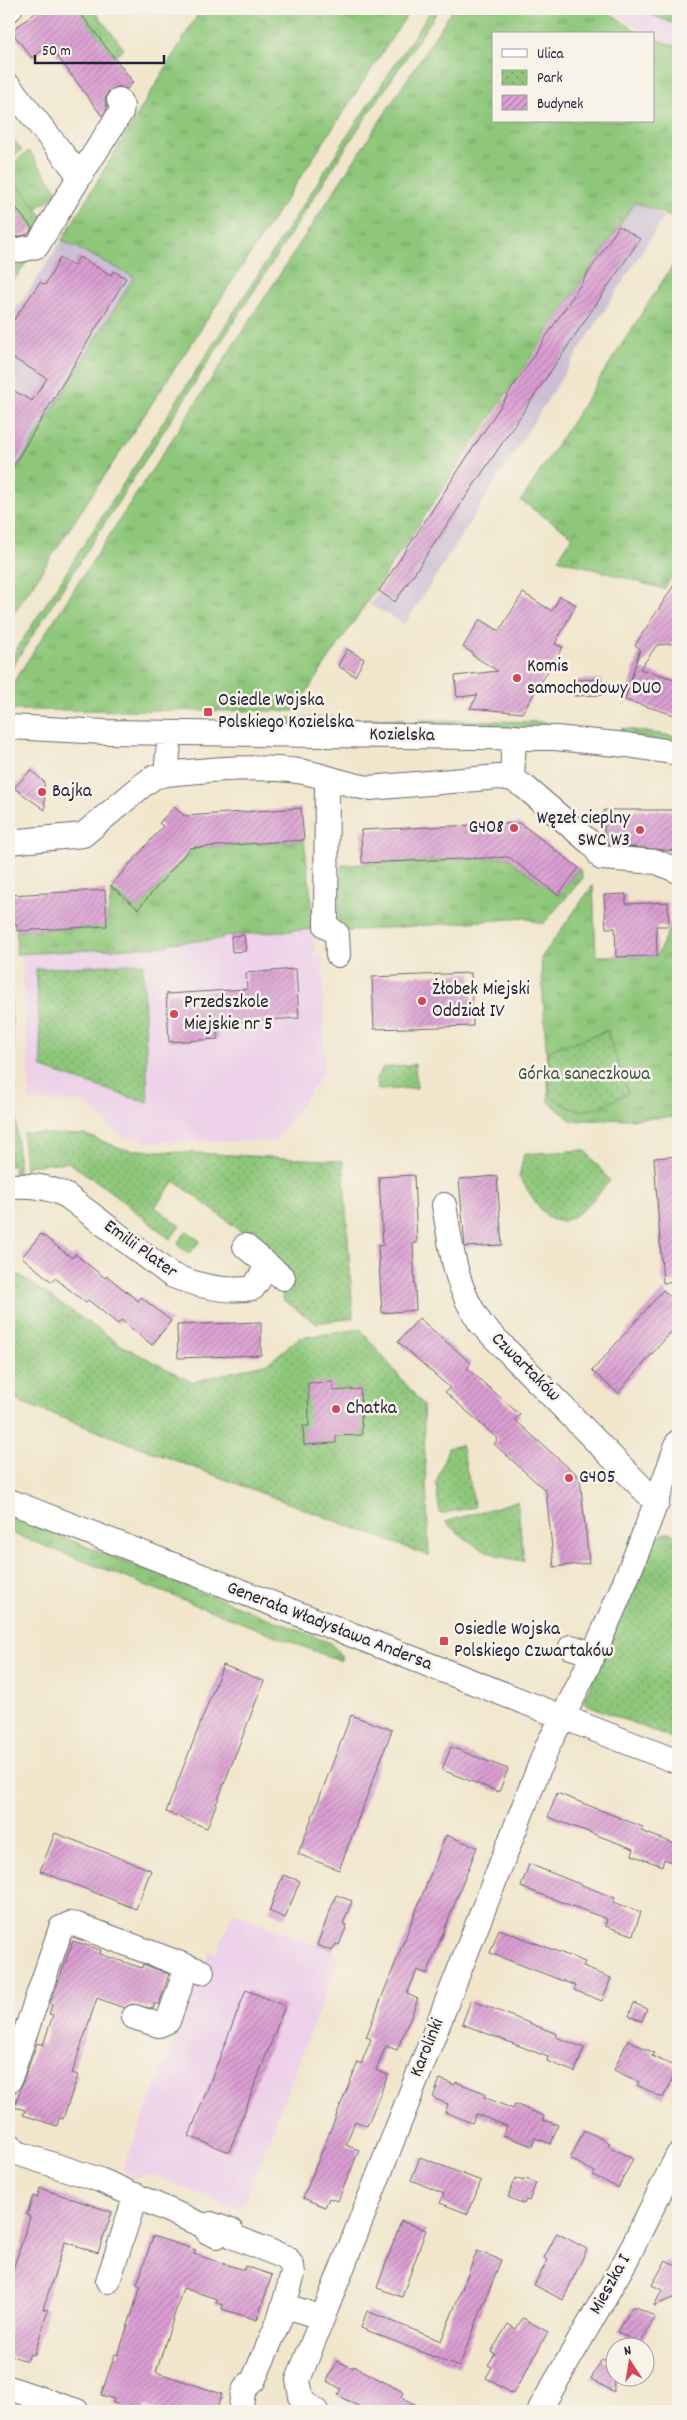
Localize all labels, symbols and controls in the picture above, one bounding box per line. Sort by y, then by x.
scale bar [35,32,164,64]
legend [492,32,654,122]
text: 50 m [42,41,71,63]
text: Ulica [537,44,565,66]
text: Park [537,68,563,90]
text: Budynek [537,94,583,116]
place label: Komis samochodowy DUO [527,654,662,703]
marker: Komis samochodowy DUO [511,672,523,684]
place label: Osiedle Wojska Polskiego Kozielska [218,688,355,737]
marker: Osiedle Wojska Polskiego Kozielska [202,706,214,718]
street label: Kozielska [369,722,436,750]
place label: Bajka [52,779,93,806]
marker: Bajka [36,786,48,798]
place label: Węzeł cieplny SWC W3 [537,806,630,855]
place label: G408 [469,815,504,842]
marker: G408 [508,822,520,834]
marker: Węzeł cieplny SWC W3 [634,824,646,836]
place label: Żłobek Miejski Oddział IV [432,977,530,1026]
place label: Przedszkole Miejskie nr 5 [184,990,273,1039]
marker: Żłobek Miejski Oddział IV [416,995,428,1007]
marker: Przedszkole Miejskie nr 5 [168,1008,180,1020]
park label: Górka saneczkowa [518,1062,651,1089]
street label: Emilii Plater [97,1214,183,1286]
street label: Czwartaków [484,1327,566,1409]
place label: Chatka [346,1396,398,1423]
marker: Chatka [330,1403,342,1415]
place label: G405 [579,1465,616,1492]
marker: G405 [563,1472,575,1484]
street label: Generała Władysława Andersa [222,1575,437,1679]
place label: Osiedle Wojska Polskiego Czwartaków [454,1617,614,1666]
marker: Osiedle Wojska Polskiego Czwartaków [438,1635,450,1647]
street label: Karolinki [404,2014,452,2081]
street label: Mieszka I [583,2250,639,2320]
north arrow [604,2338,654,2388]
text: N [622,2341,633,2362]

